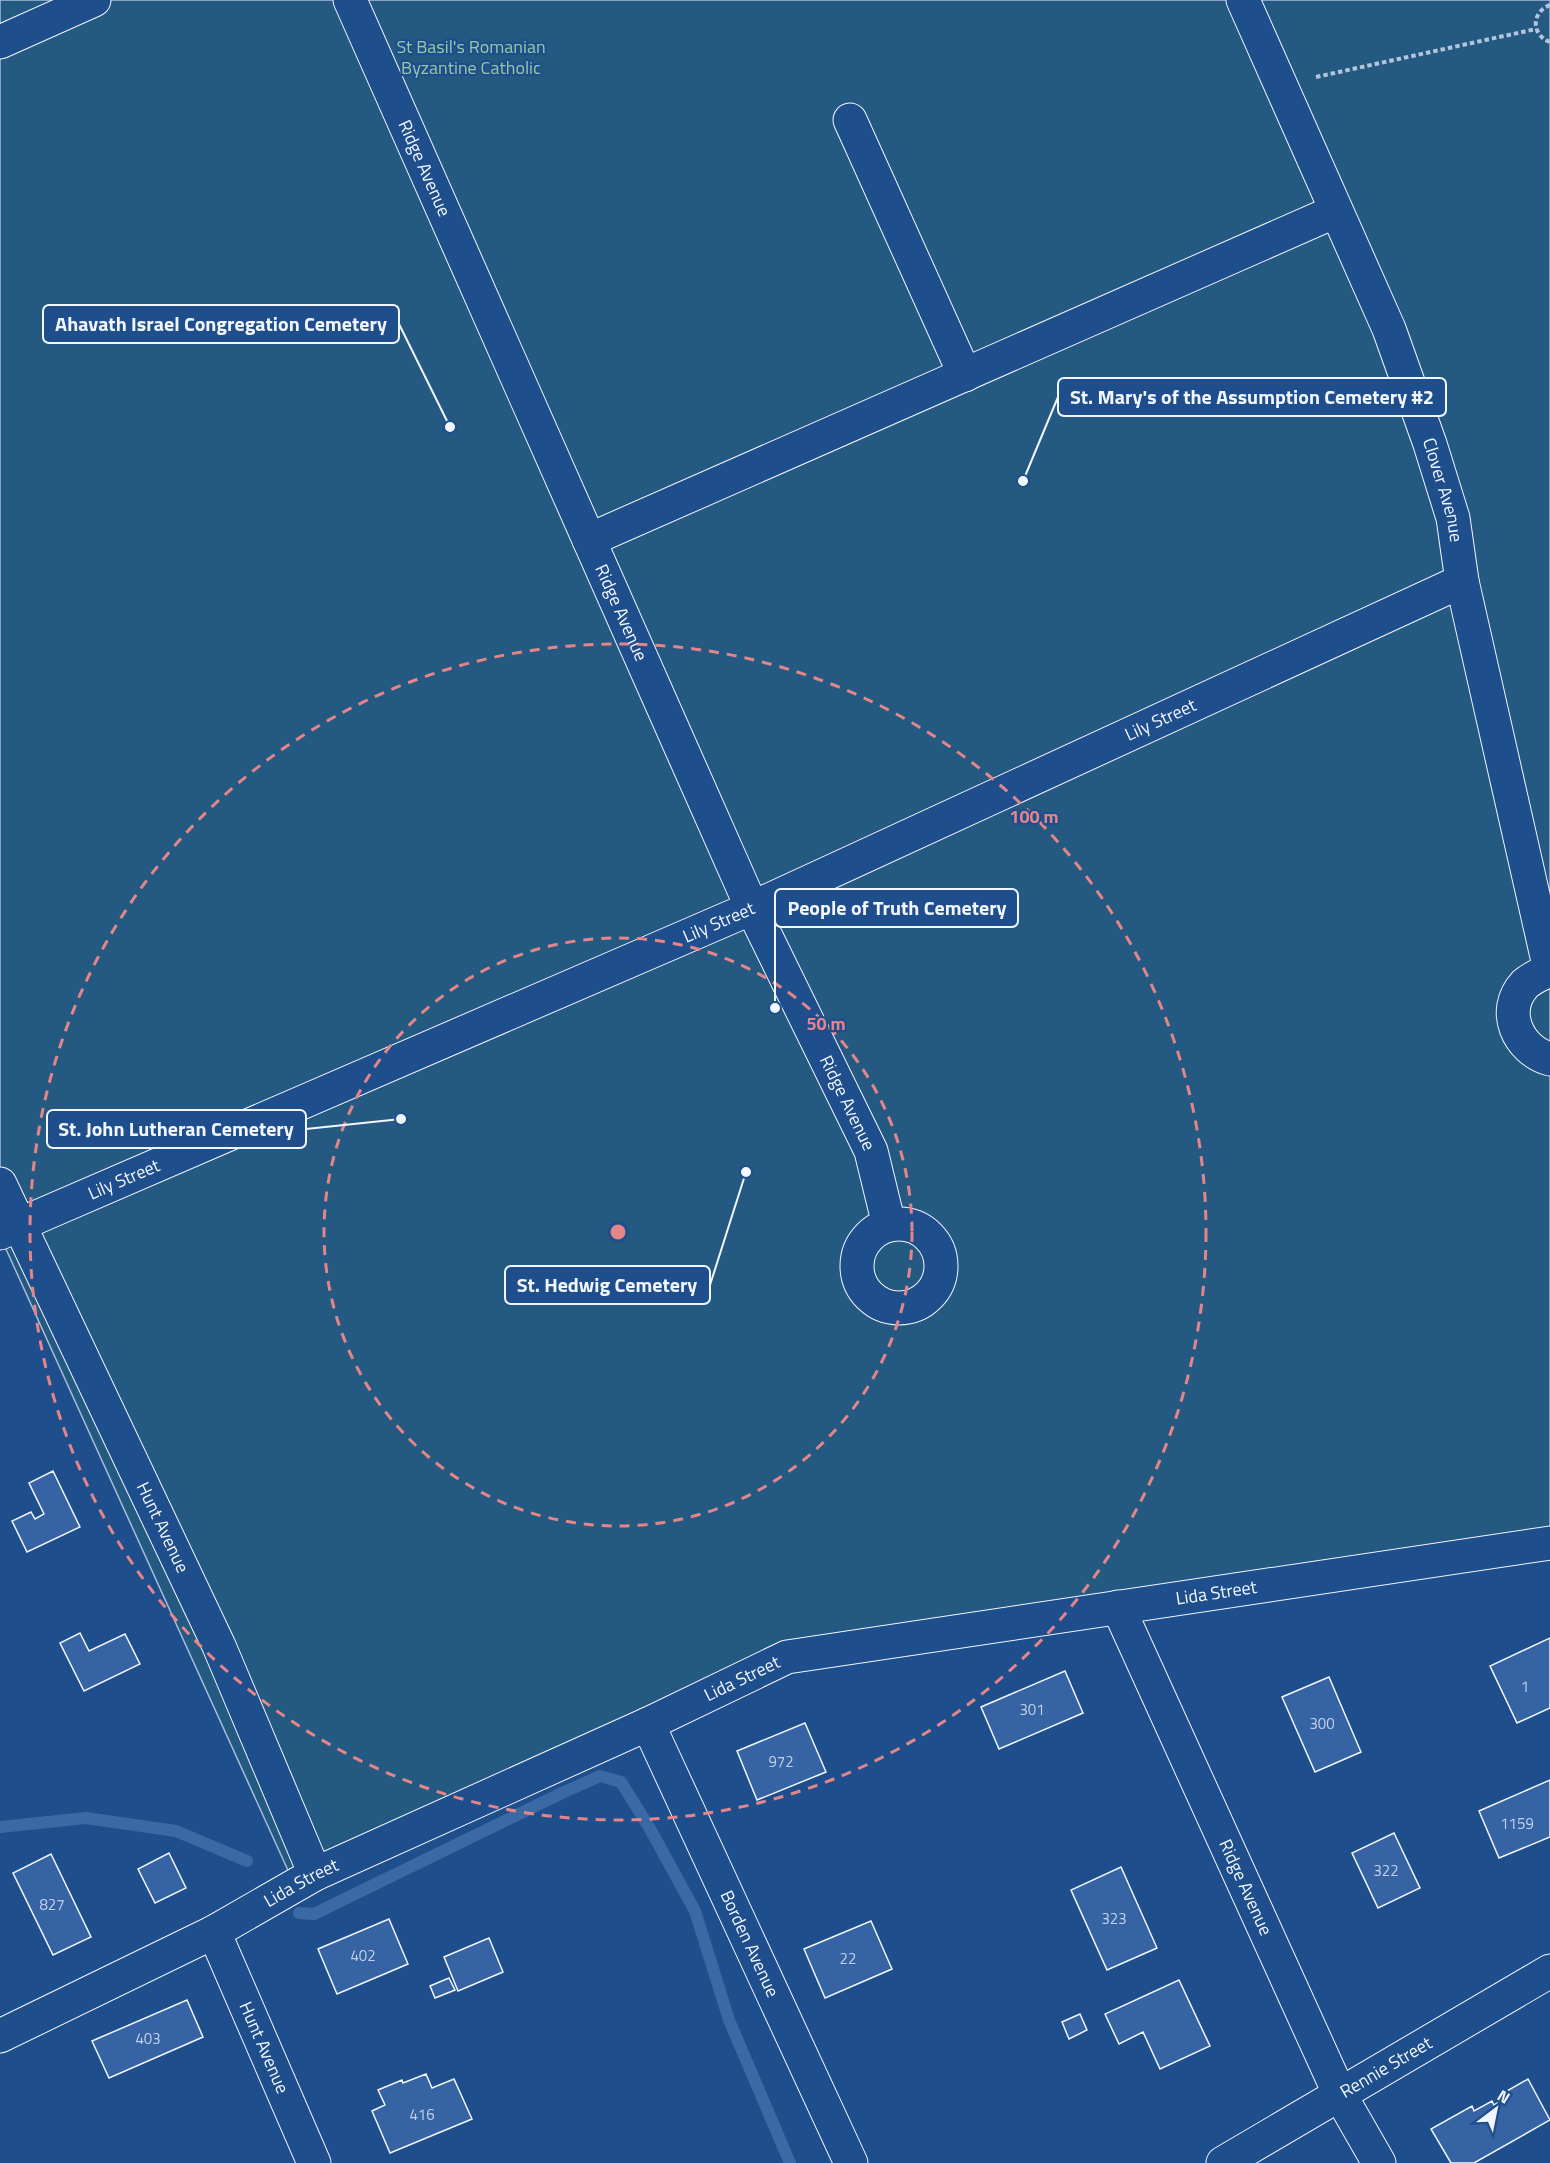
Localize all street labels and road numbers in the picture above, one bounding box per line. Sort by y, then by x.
street label: Ridge Avenue [392,115,458,221]
street label: Clover Avenue [1416,434,1470,544]
street label: Ridge Avenue [588,560,655,665]
street label: Lily Street [1120,691,1201,748]
street label: Lily Street [678,894,759,949]
street label: Ridge Avenue [813,1050,883,1155]
street label: Lily Street [84,1151,165,1206]
street label: Hunt Avenue [130,1477,196,1577]
street label: Lida Street [1174,1573,1259,1612]
street label: Lida Street [699,1648,785,1708]
street label: Ridge Avenue [1212,1835,1280,1940]
street label: Lida Street [258,1851,343,1914]
street label: Borden Avenue [714,1885,786,2001]
street label: Hunt Avenue [233,1997,296,2098]
street label: Rennie Street [1335,2029,1437,2105]

